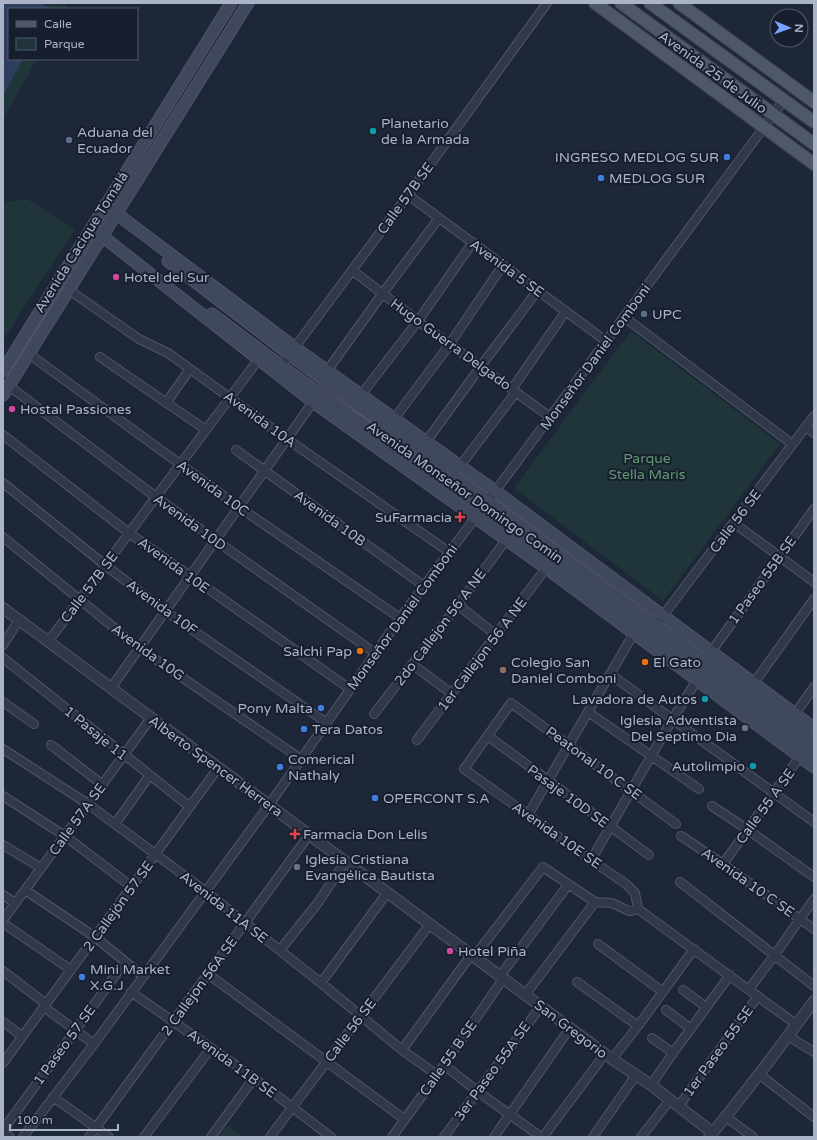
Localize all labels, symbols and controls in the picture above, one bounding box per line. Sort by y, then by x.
legend [8,8,138,60]
north arrow [769,8,809,48]
text: Calle [44,17,72,31]
text: N [792,24,805,33]
street label: Avenida 25 de Julio [655,27,770,117]
text: Parque [44,37,85,51]
place label: Planetario de la Armada [381,115,470,148]
place label: Aduana del Ecuador [77,124,153,157]
marker: Planetario de la Armada [368,126,378,136]
marker: Aduana del Ecuador [64,135,74,145]
place label: INGRESO MEDLOG SUR [555,149,719,166]
marker: INGRESO MEDLOG SUR [722,152,732,162]
street label: Calle 57B SE [374,159,437,238]
street label: Avenida Cacique Tomalá [31,169,132,316]
place label: MEDLOG SUR [609,170,705,187]
marker: MEDLOG SUR [596,173,606,183]
street label: Avenida 5 SE [466,236,547,301]
place label: Hotel del Sur [124,269,210,286]
marker: Hotel del Sur [111,272,121,282]
street label: Monseñor Daniel Comboni [537,281,654,434]
street label: Hugo Guerra Delgado [387,295,514,394]
place label: UPC [652,306,682,323]
marker: UPC [639,309,649,319]
street label: Avenida 10A [220,387,299,451]
place label: Hostal Passiones [20,401,132,418]
marker: Hostal Passiones [7,404,17,414]
street label: Avenida Monseñor Domingo Comín [363,418,566,567]
park label: Parque Stella Maris [609,450,686,483]
street label: Avenida 10C [173,457,252,520]
street label: Calle 56 SE [706,486,765,556]
street label: Avenida 10B [290,487,369,550]
street label: Avenida 10D [150,490,229,554]
place label: SuFarmacia [375,509,452,526]
marker: SuFarmacia [455,512,465,522]
street label: 1 Paseo 55B SE [725,533,800,628]
street label: Avenida 10E [135,534,213,597]
street label: Monseñor Daniel Comboni [344,541,461,694]
street label: Calle 57B SE [57,548,122,626]
street label: 2do Callejon 56 A NE [391,565,490,689]
street label: Avenida 10F [123,576,201,639]
street label: 1er Callejon 56 A NE [434,594,531,714]
street label: Avenida 10G [108,620,187,684]
place label: Salchi Pap [283,643,352,660]
marker: Salchi Pap [355,646,365,656]
place label: Colegio San Daniel Comboni [511,654,617,687]
place label: El Gato [653,654,701,671]
marker: El Gato [640,657,650,667]
marker: Colegio San Daniel Comboni [498,665,508,675]
place label: Lavadora de Autos [572,691,697,708]
marker: Lavadora de Autos [700,694,710,704]
place label: Pony Malta [238,700,313,717]
street label: 1 Pasaje 11 [61,703,131,764]
marker: Pony Malta [316,703,326,713]
street label: Alberto Spencer Herrera [145,712,286,821]
place label: Iglesia Adventista Del Septimo Dia [620,712,737,745]
place label: Tera Datos [312,721,383,738]
street label: Peatonal 10 C SE [542,723,645,804]
marker: Iglesia Adventista Del Septimo Dia [740,723,750,733]
marker: Tera Datos [299,724,309,734]
place label: Comerical Nathaly [288,751,354,784]
place label: Autolimpio [672,758,745,775]
street label: Pasaje 10D SE [524,761,612,832]
marker: Autolimpio [748,761,758,771]
marker: Comerical Nathaly [275,762,285,772]
street label: Calle 55 A SE [732,765,798,847]
street label: Calle 57A SE [45,780,109,859]
place label: OPERCONT S.A [383,790,490,807]
marker: OPERCONT S.A [370,793,380,803]
street label: Avenida 10E SE [509,798,605,873]
place label: Farmacia Don Lelis [303,826,428,843]
marker: Farmacia Don Lelis [290,829,300,839]
street label: Avenida 10 C SE [698,844,798,921]
place label: Iglesia Cristiana Evangélica Bautista [305,851,435,884]
street label: 2 Callejón 57 SE [80,858,157,955]
marker: Iglesia Cristiana Evangélica Bautista [292,862,302,872]
street label: Avenida 11A SE [176,868,271,947]
street label: 2 Callejon 56A SE [158,933,241,1039]
place label: Hotel Piña [458,943,526,960]
marker: Hotel Piña [445,946,455,956]
place label: Mini Market X.G.J [90,961,171,994]
marker: Mini Market X.G.J [77,972,87,982]
street label: Calle 56 SE [321,995,380,1065]
street label: San Gregorio [531,996,611,1062]
street label: 1 Paseo 57 SE [30,1002,99,1089]
street label: 1er Paseo 55 SE [680,1002,757,1100]
street label: Calle 55 B SE [416,1017,481,1099]
street label: 3er Paseo 55A SE [451,1018,534,1124]
street label: Avenida 11B SE [184,1025,280,1101]
scale bar [10,1106,118,1132]
text: 100 m [16,1113,53,1127]

